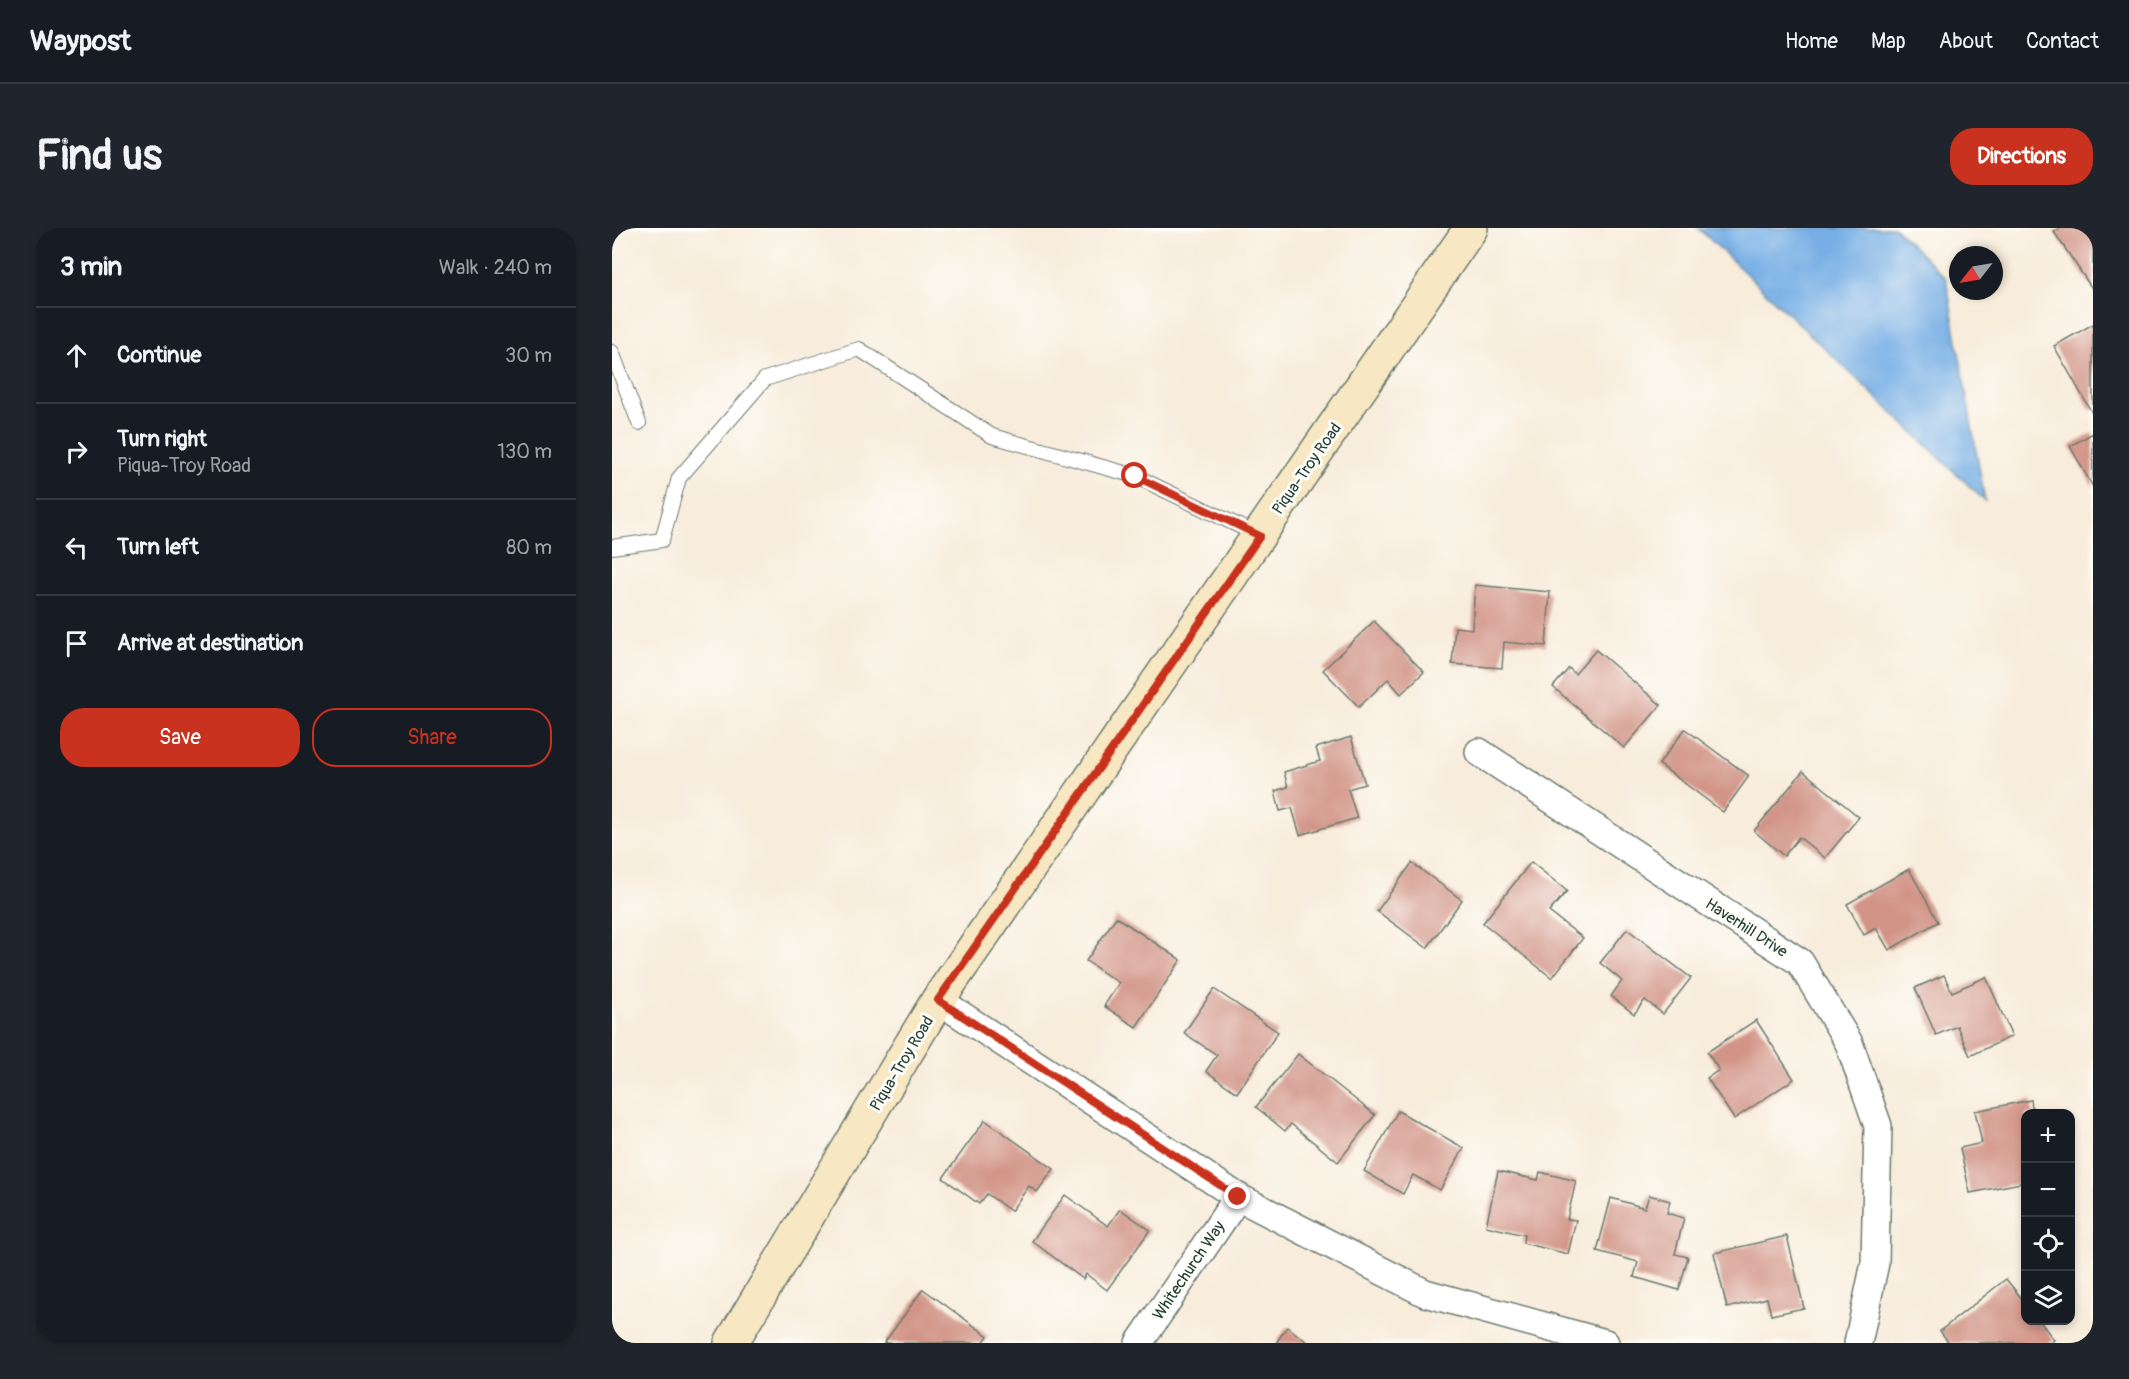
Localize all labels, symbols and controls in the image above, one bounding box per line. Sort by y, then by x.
text: Waypost [30,24,131,59]
text: Home [1785,28,1838,55]
text: Map [1871,28,1906,55]
text: About [1939,28,1993,55]
text: Contact [2026,28,2099,55]
button: Directions [1950,128,2093,185]
text: Find us [36,130,162,182]
north arrow [1949,246,2003,300]
text: 3 min [60,251,122,283]
text: Walk · 240 m [439,255,552,280]
icon: ahead [60,339,93,372]
text: Continue [117,341,201,369]
text: 30 m [505,343,552,368]
street label: Piqua-Troy Road [1268,419,1346,518]
text: Turn right [117,425,207,453]
icon: right [60,435,93,468]
text: 130 m [497,439,552,464]
text: Piqua-Troy Road [117,453,251,478]
route start [1121,462,1147,488]
icon: left [60,531,93,564]
text: Turn left [117,533,199,561]
text: 80 m [506,535,552,560]
icon: arrive [60,627,93,660]
text: Arrive at destination [117,629,303,657]
button: Save [60,708,300,767]
button: Share [312,708,552,767]
street label: Haverhill Drive [1702,894,1791,962]
street label: Piqua-Troy Road [866,1012,938,1115]
map controls [2021,1109,2075,1325]
button: + [2021,1109,2075,1163]
button: − [2021,1163,2075,1217]
route end [1224,1183,1250,1209]
street label: Whitechurch Way [1148,1217,1229,1324]
button: locate [2021,1217,2075,1271]
button: layers [2021,1271,2075,1325]

